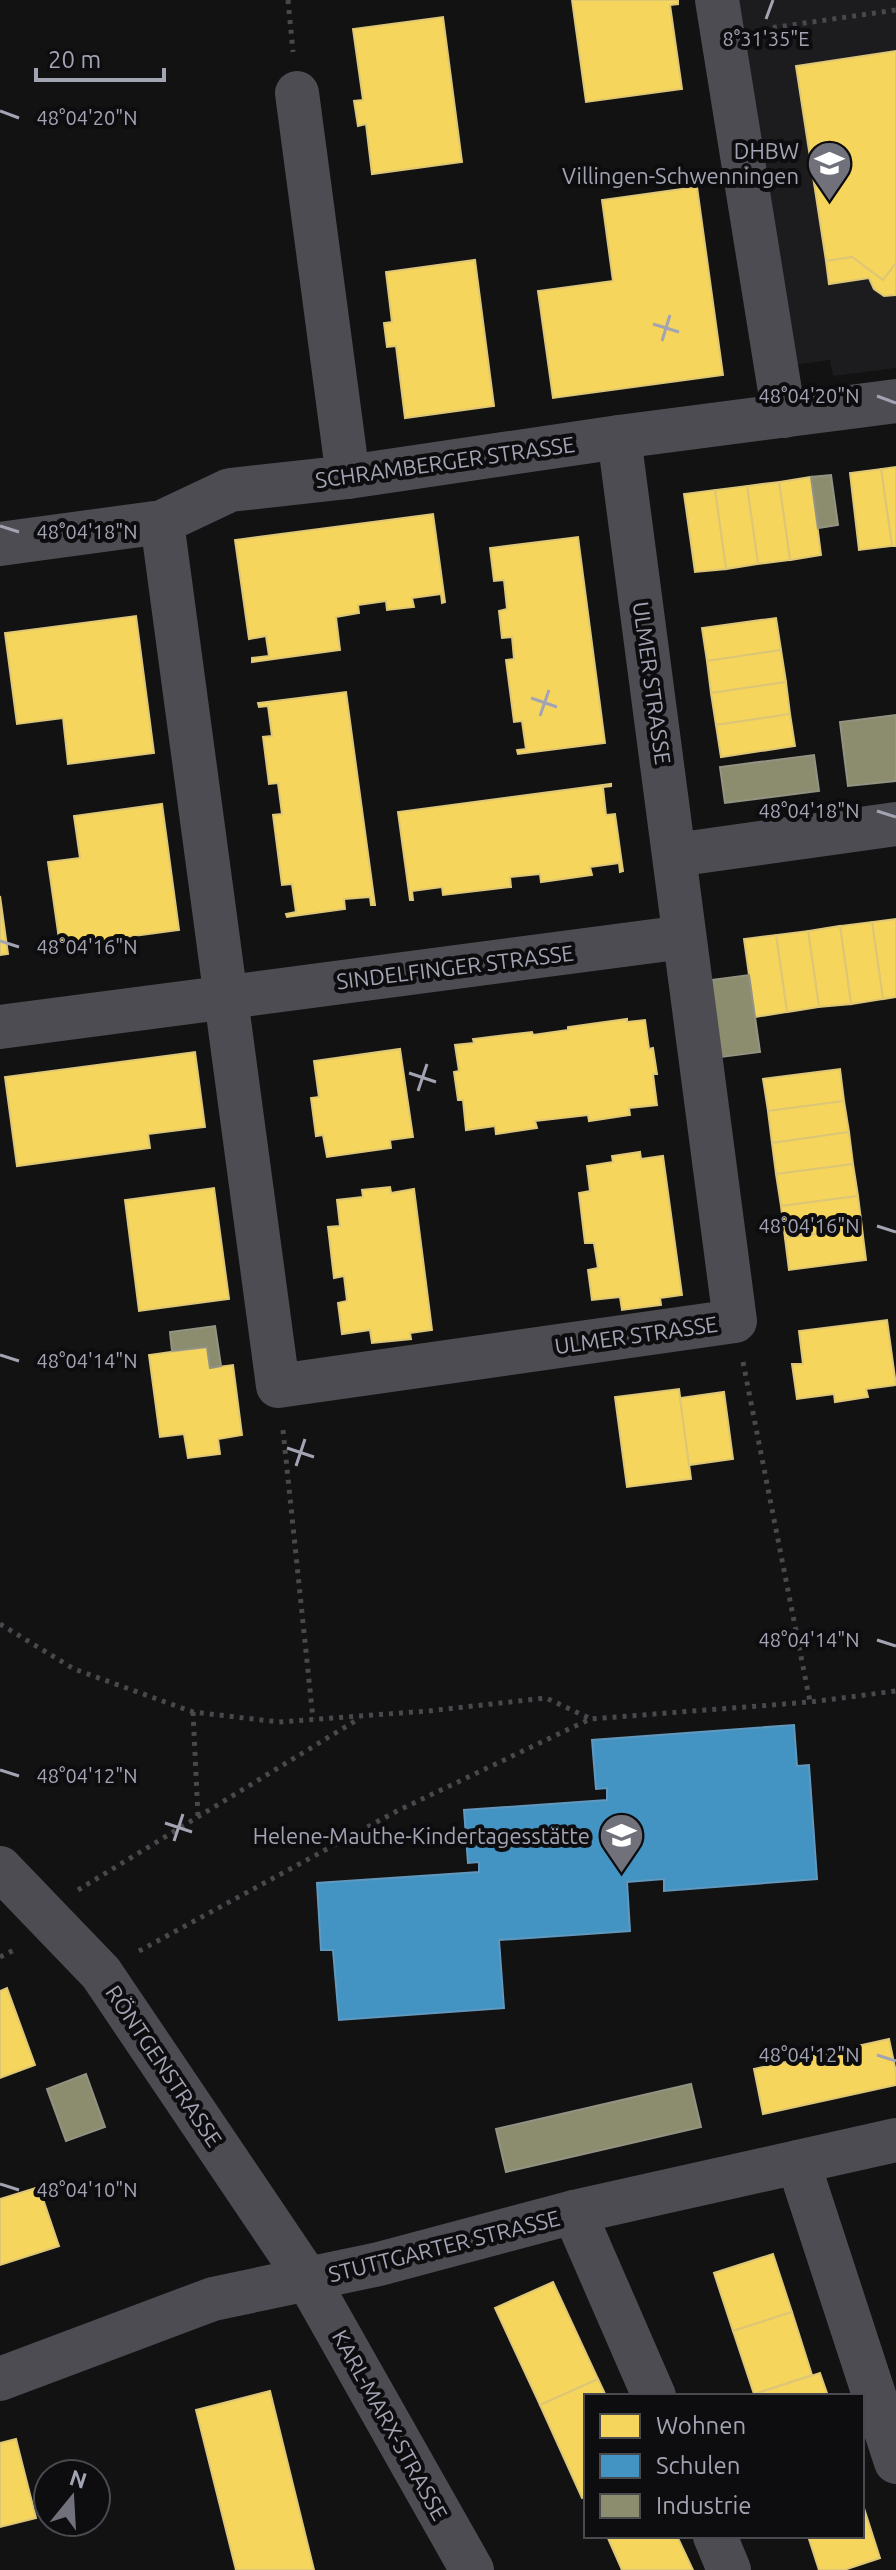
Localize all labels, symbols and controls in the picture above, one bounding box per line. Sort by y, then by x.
text: 8°31'35"E [723,27,809,50]
scale bar [36,32,164,82]
text: 20 m [48,46,101,73]
text: 48°04'20"N [36,106,138,129]
place label: DHBW Villingen-Schwenningen [562,138,799,188]
school or university icon: DHBW Villingen-Schwenningen [806,140,854,203]
text: 48°04'20"N [758,384,860,407]
street label: SCHRAMBERGER STRASSE [314,431,576,492]
text: 48°04'18"N [36,520,138,543]
street label: ULMER STRASSE [629,600,676,766]
text: 48°04'18"N [758,799,860,822]
text: 48°04'16"N [36,935,138,958]
street label: SINDELFINGER STRASSE [335,940,575,993]
text: 48°04'16"N [758,1214,860,1237]
street label: ULMER STRASSE [553,1311,719,1358]
text: 48°04'14"N [36,1349,138,1372]
text: 48°04'14"N [758,1628,860,1651]
text: 48°04'12"N [36,1764,138,1787]
school or university icon: Helene-Mauthe-Kindertagesstätte [597,1812,645,1875]
place label: Helene-Mauthe-Kindertagesstätte [253,1823,590,1848]
street label: RÖNTGENSTRASSE [101,1980,228,2151]
text: 48°04'12"N [758,2043,860,2066]
text: 48°04'10"N [36,2178,138,2201]
street label: STUTTGARTER STRASSE [326,2205,562,2286]
street label: KARL-MARX-STRASSE [328,2325,453,2524]
legend [584,2394,864,2538]
text: Wohnen [656,2412,746,2439]
text: Schulen [656,2452,740,2479]
north arrow [32,2458,112,2538]
text: N [67,2464,90,2493]
text: Industrie [656,2492,752,2519]

